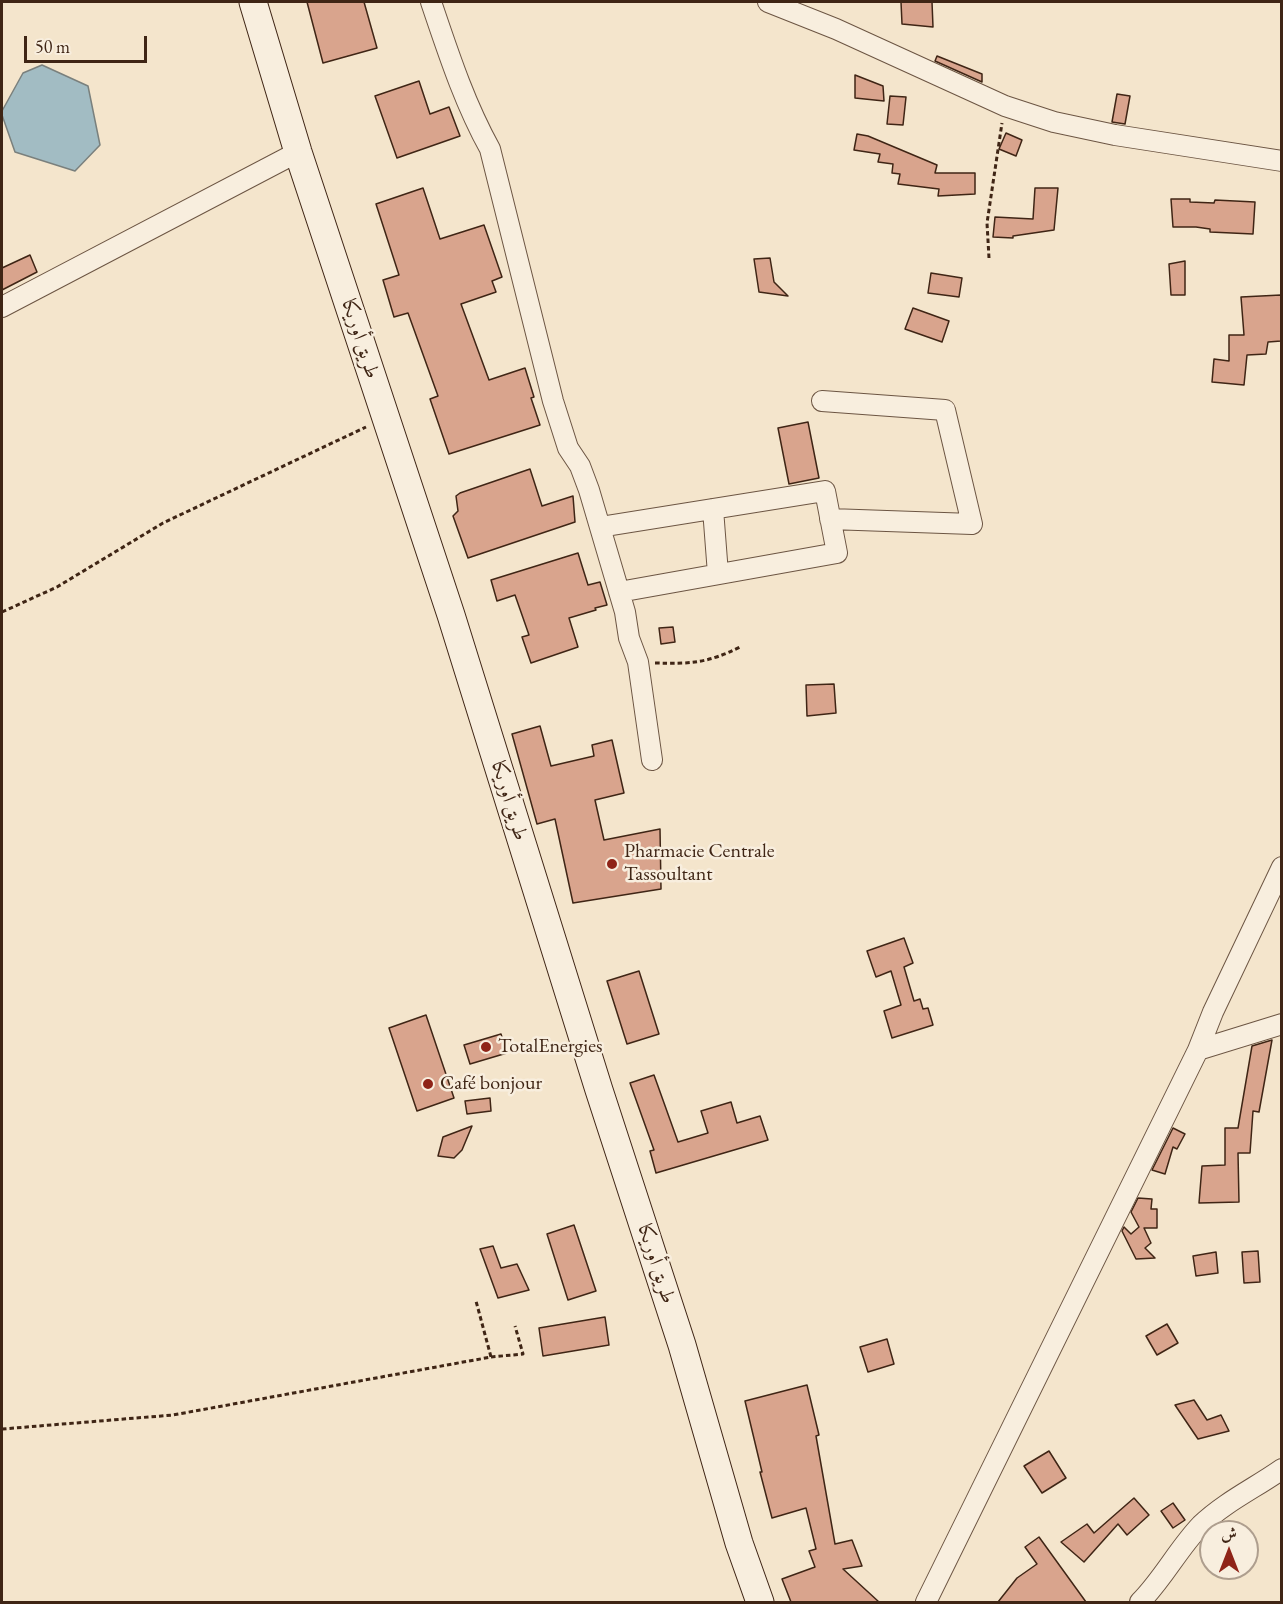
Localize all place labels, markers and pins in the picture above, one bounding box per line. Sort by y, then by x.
place label: Pharmacie Centrale Tassoultant [624,840,774,887]
marker: Pharmacie Centrale Tassoultant [605,857,619,871]
place label: TotalEnergies [498,1035,602,1059]
marker: TotalEnergies [479,1040,493,1054]
place label: Café bonjour [440,1072,542,1096]
marker: Café bonjour [421,1077,435,1091]

